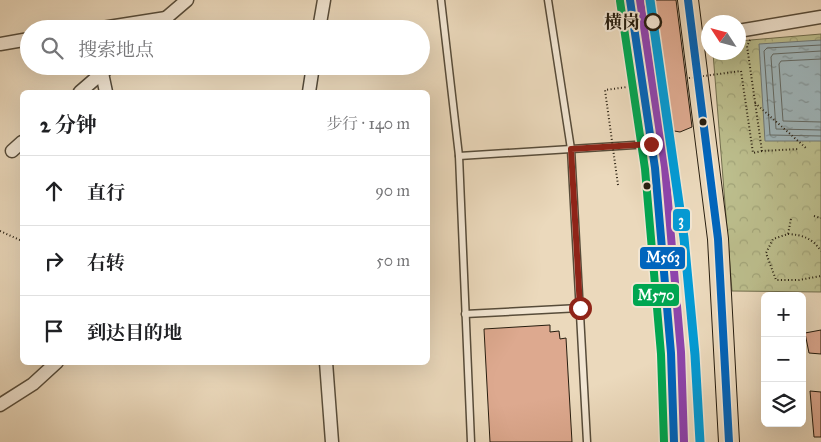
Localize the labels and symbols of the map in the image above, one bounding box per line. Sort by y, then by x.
place label: 横岗 [604,11,640,33]
marker: 横岗 [644,13,662,31]
north arrow [701,15,746,60]
unlabelled marker [698,117,708,127]
route end [640,133,663,156]
unlabelled marker [642,181,652,191]
line badge: 3 [672,208,691,232]
text: 3 [678,212,684,230]
line badge: M563 [639,246,686,270]
text: M563 [646,249,680,267]
line badge: M570 [632,283,680,307]
text: M570 [638,287,674,304]
route start [569,297,592,320]

